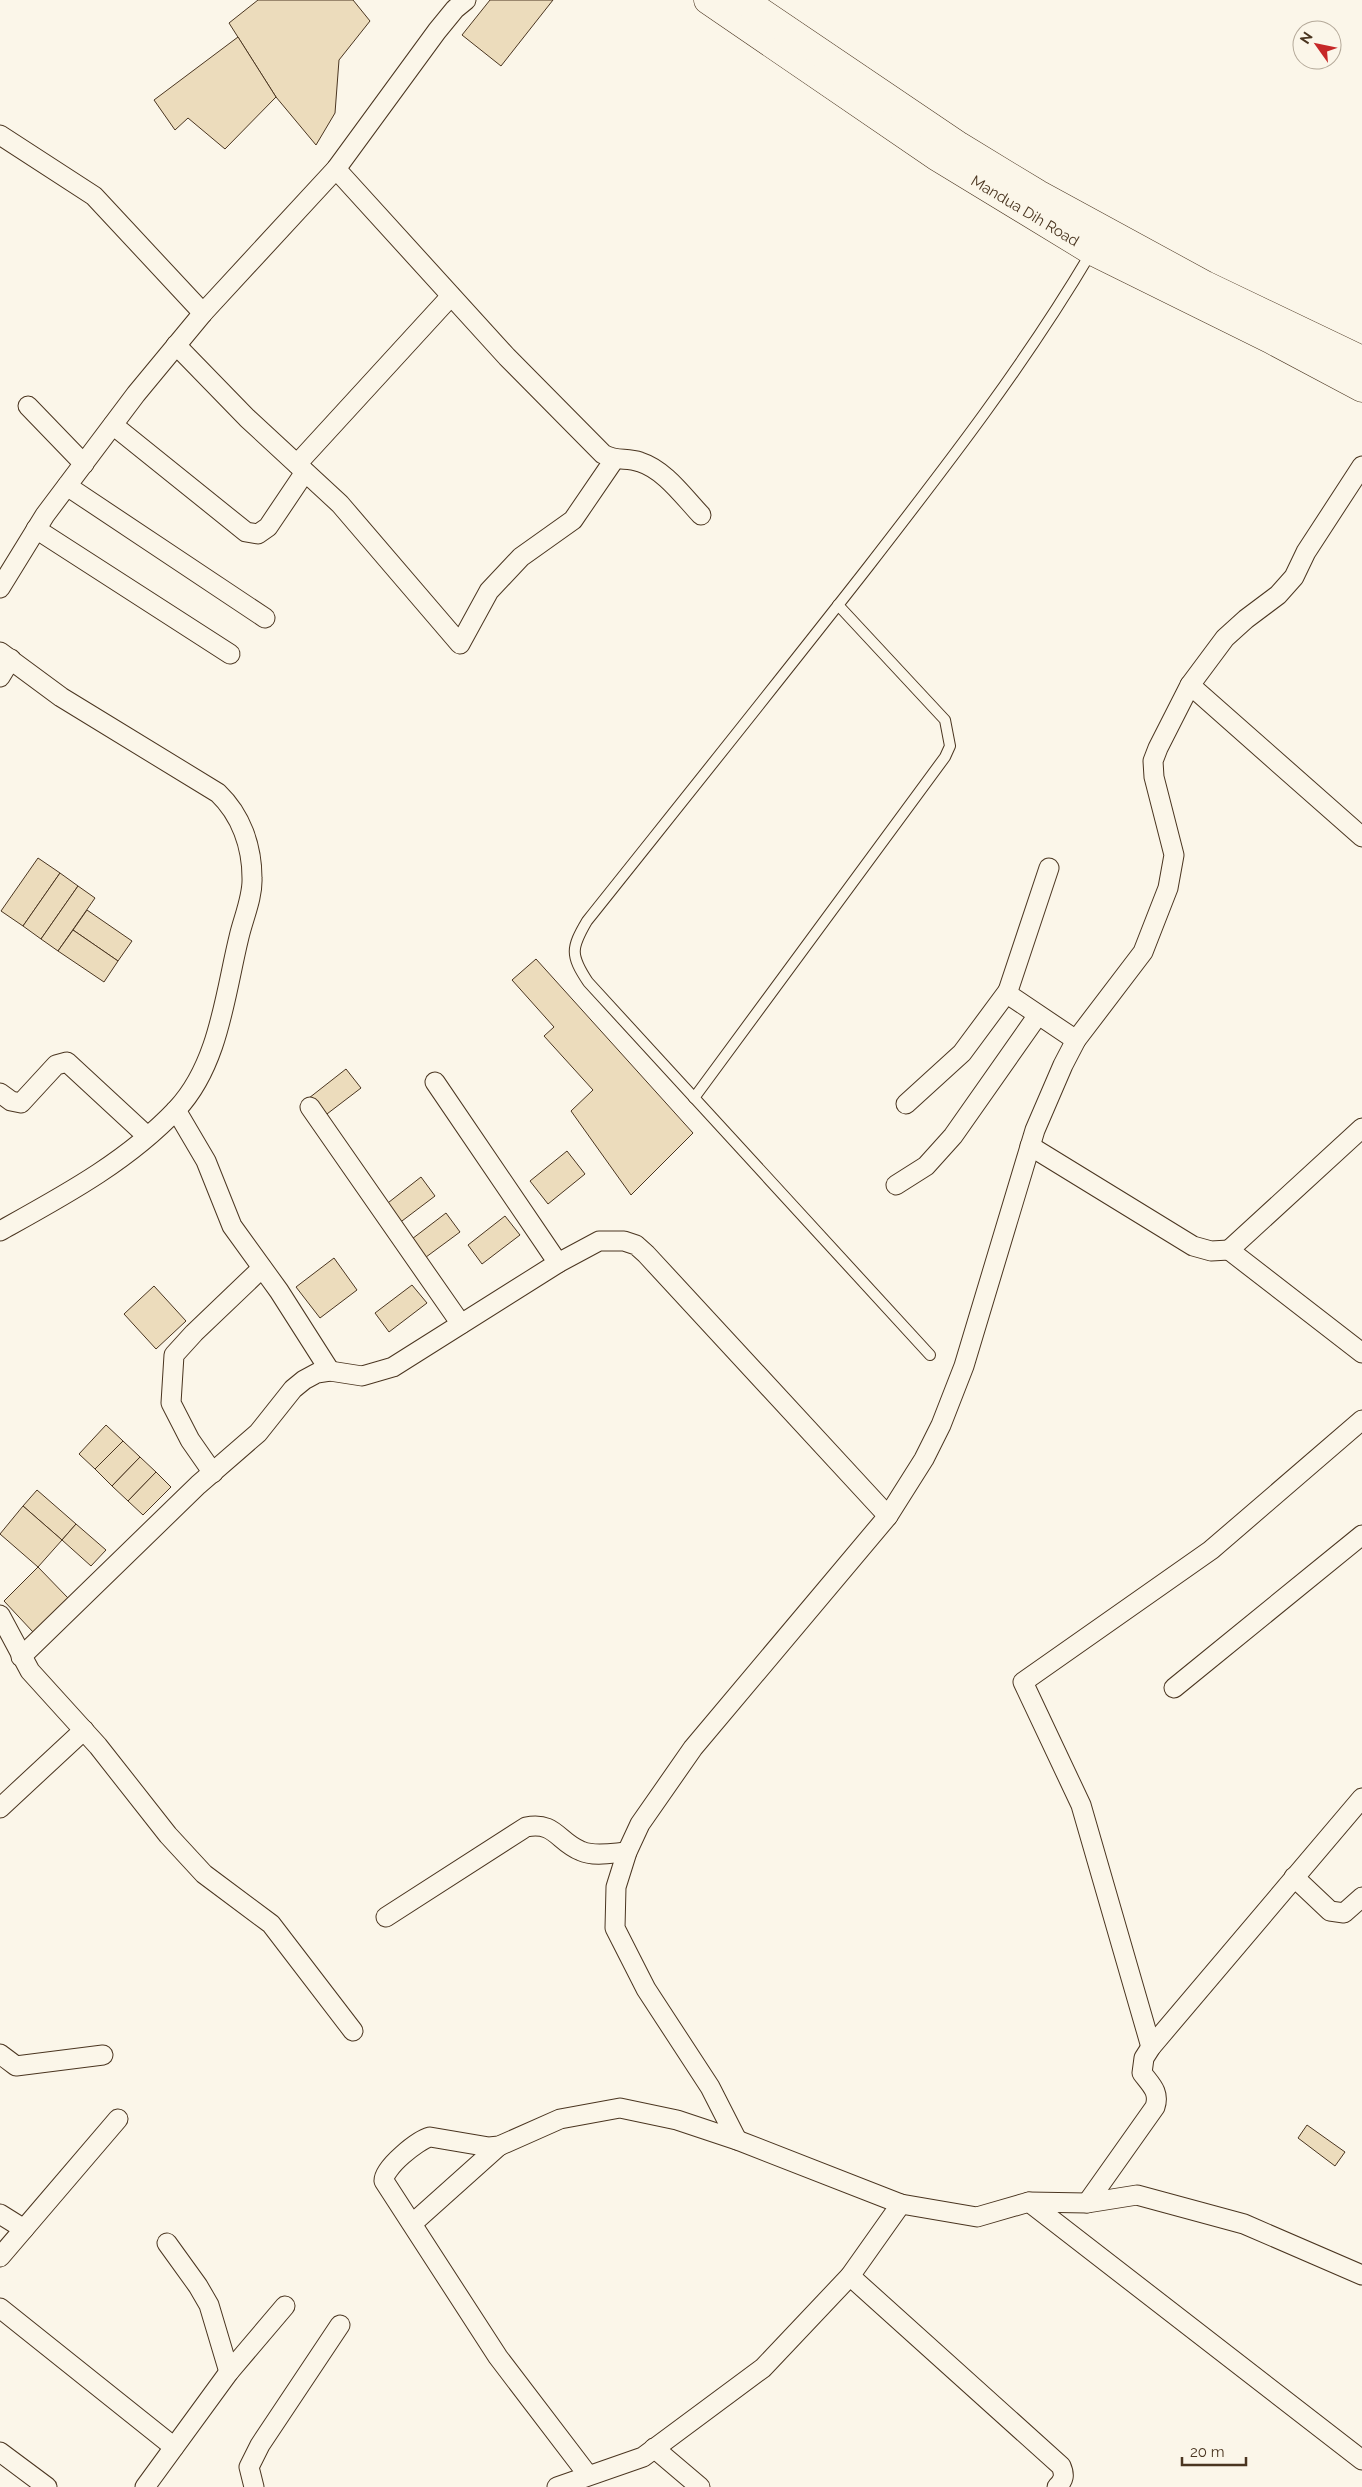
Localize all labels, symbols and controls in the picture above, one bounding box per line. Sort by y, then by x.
north arrow [1292,20,1342,70]
text: N [1296,29,1316,47]
street label: Mandua Dih Road [968,172,1082,250]
scale bar [1182,2434,1246,2466]
text: 20 m [1190,2443,1225,2461]

